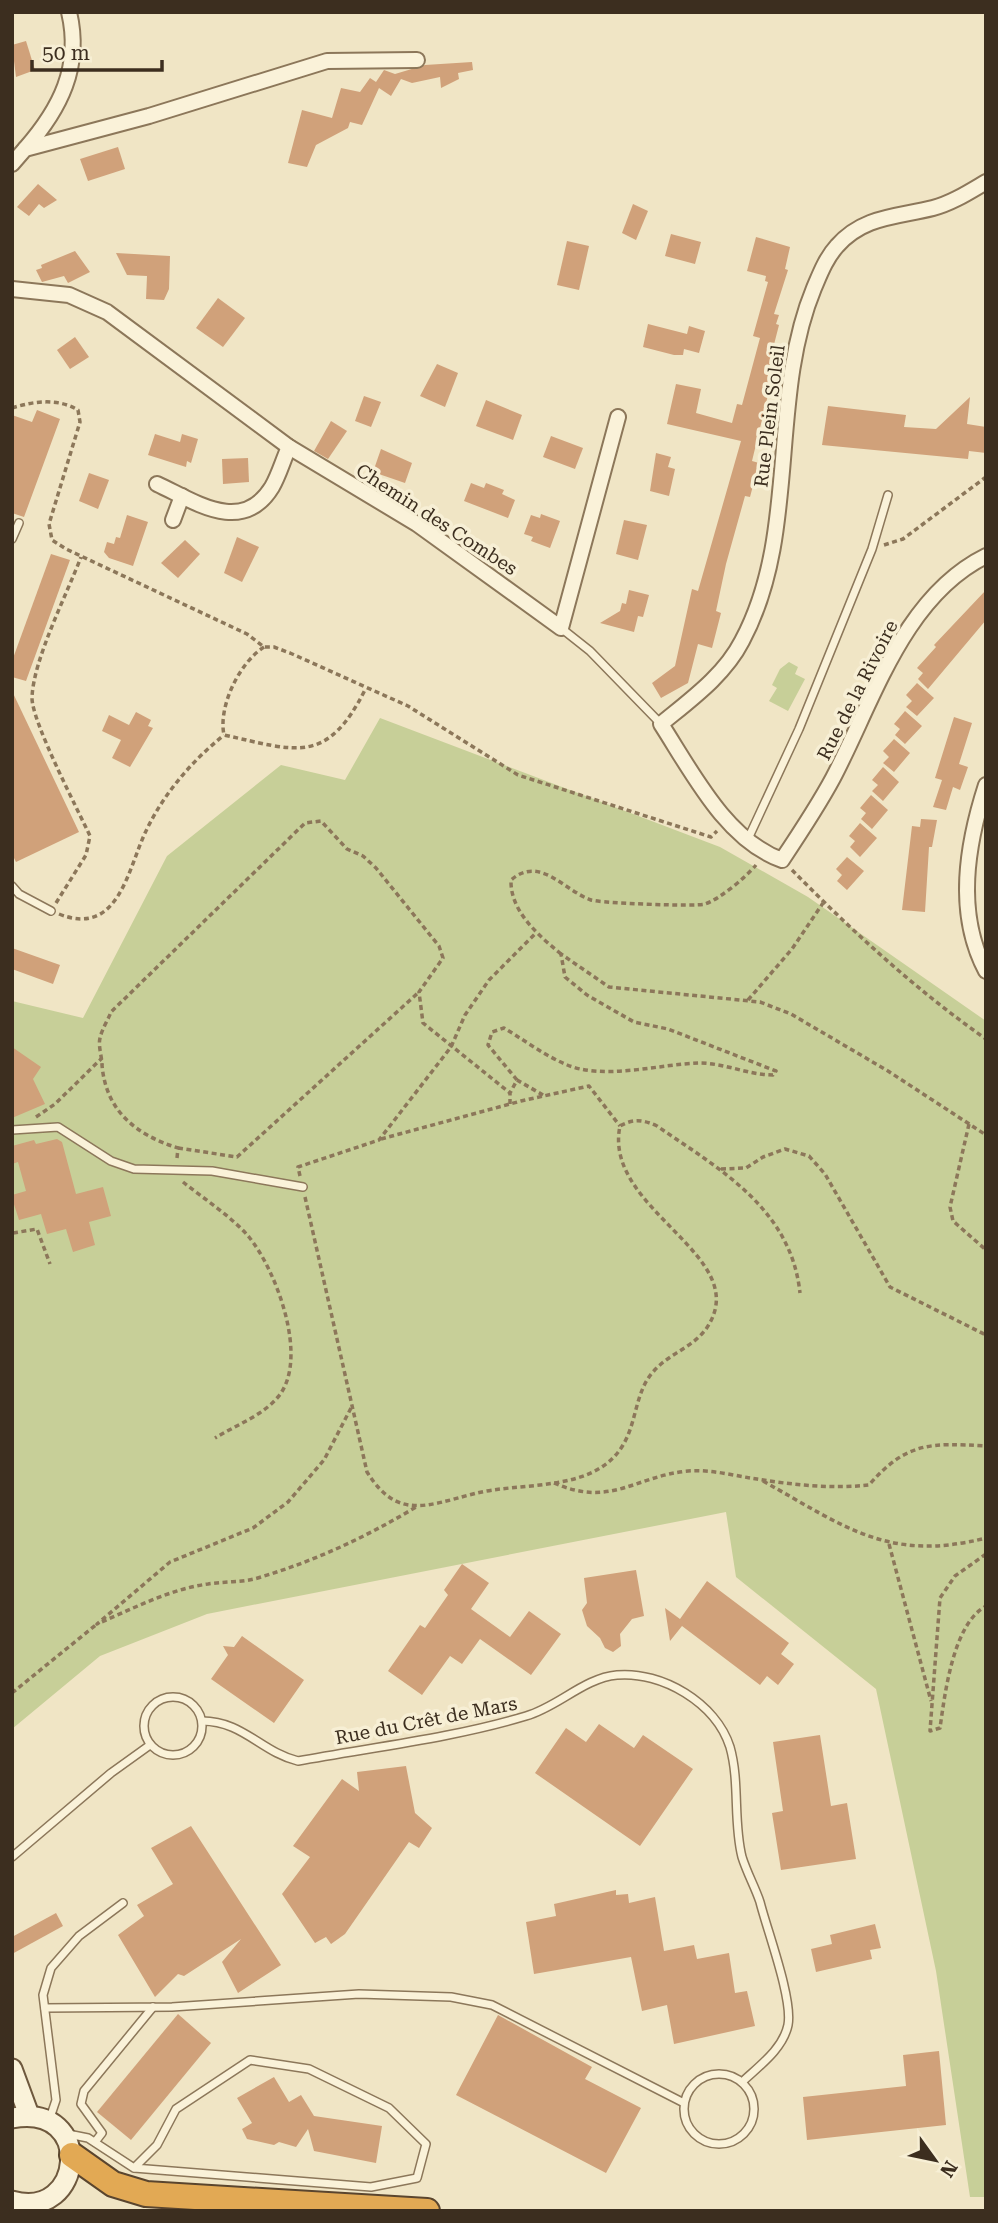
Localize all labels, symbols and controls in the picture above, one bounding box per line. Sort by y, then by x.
scale bar [32,28,161,72]
text: 50 m [42,41,90,65]
street label: Rue Plein Soleil [749,343,790,489]
street label: Chemin des Combes [352,459,522,580]
street label: Rue de la Rivoire [812,616,903,764]
street label: Rue du Crêt de Mars [333,1692,519,1749]
north arrow [900,2125,970,2195]
text: N [935,2157,962,2182]

